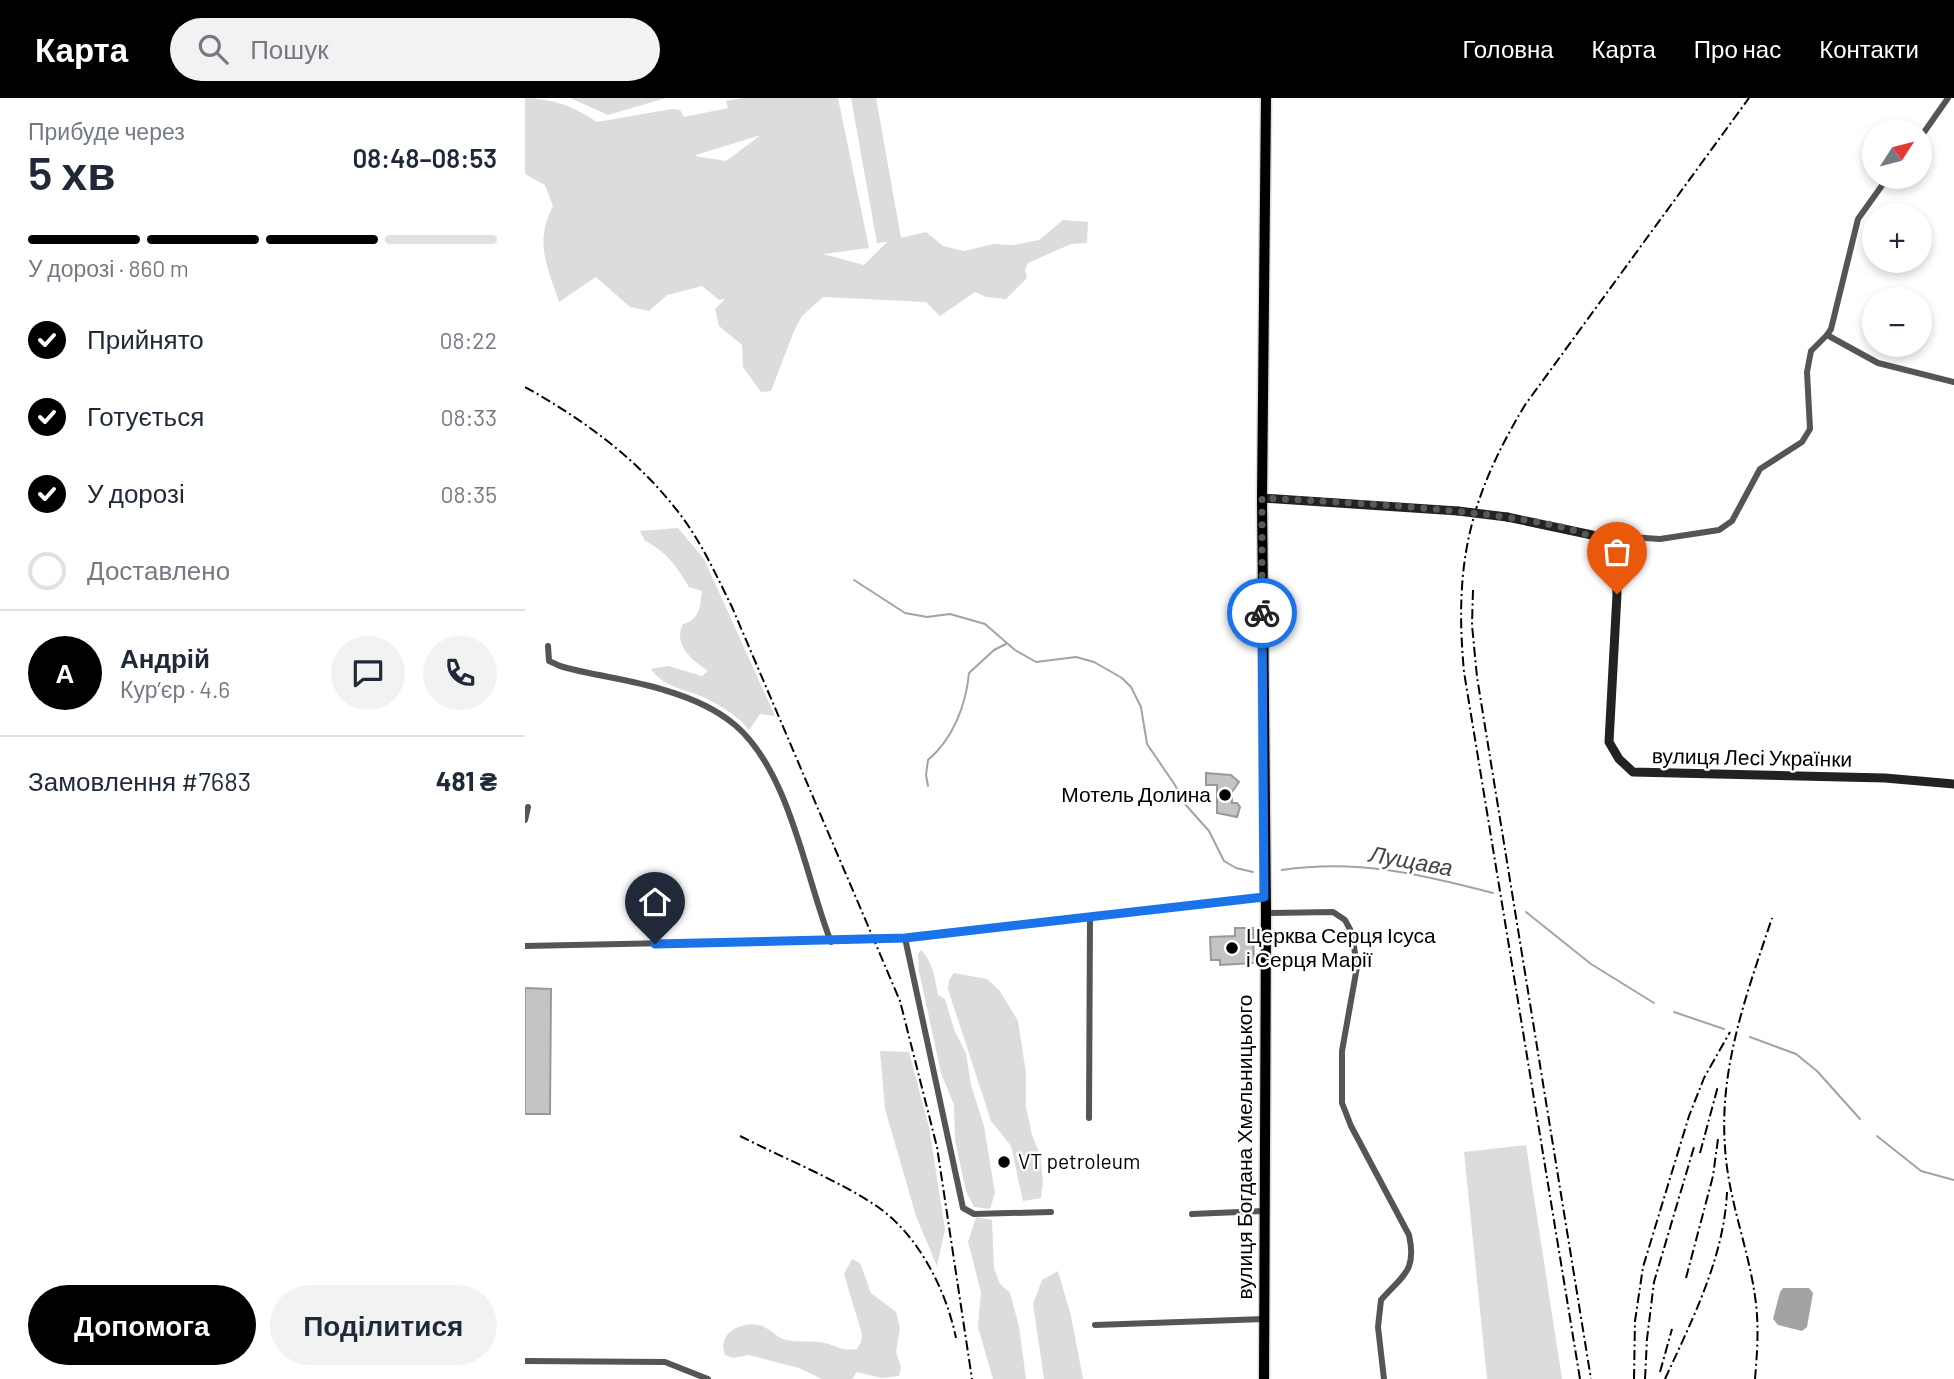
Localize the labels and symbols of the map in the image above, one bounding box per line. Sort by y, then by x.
north arrow [1862,119,1932,189]
pin [1587,522,1647,594]
courier [1227,578,1297,648]
street label: вулиця Лесі Українки [1652,742,1852,771]
place label: Мотель Долина [1061,781,1211,806]
marker: Мотель Долина [1217,787,1233,803]
water label: Лущава [1365,839,1455,881]
pin [625,872,685,944]
place label: Церква Серця Ісуса і Серця Марії [1246,922,1436,971]
marker: Церква Серця Ісуса і Серця Марії [1224,940,1240,956]
street label: вулиця Богдана Хмельницького [1231,995,1256,1299]
place label: VT petroleum [1018,1148,1140,1173]
marker: VT petroleum [996,1154,1012,1170]

